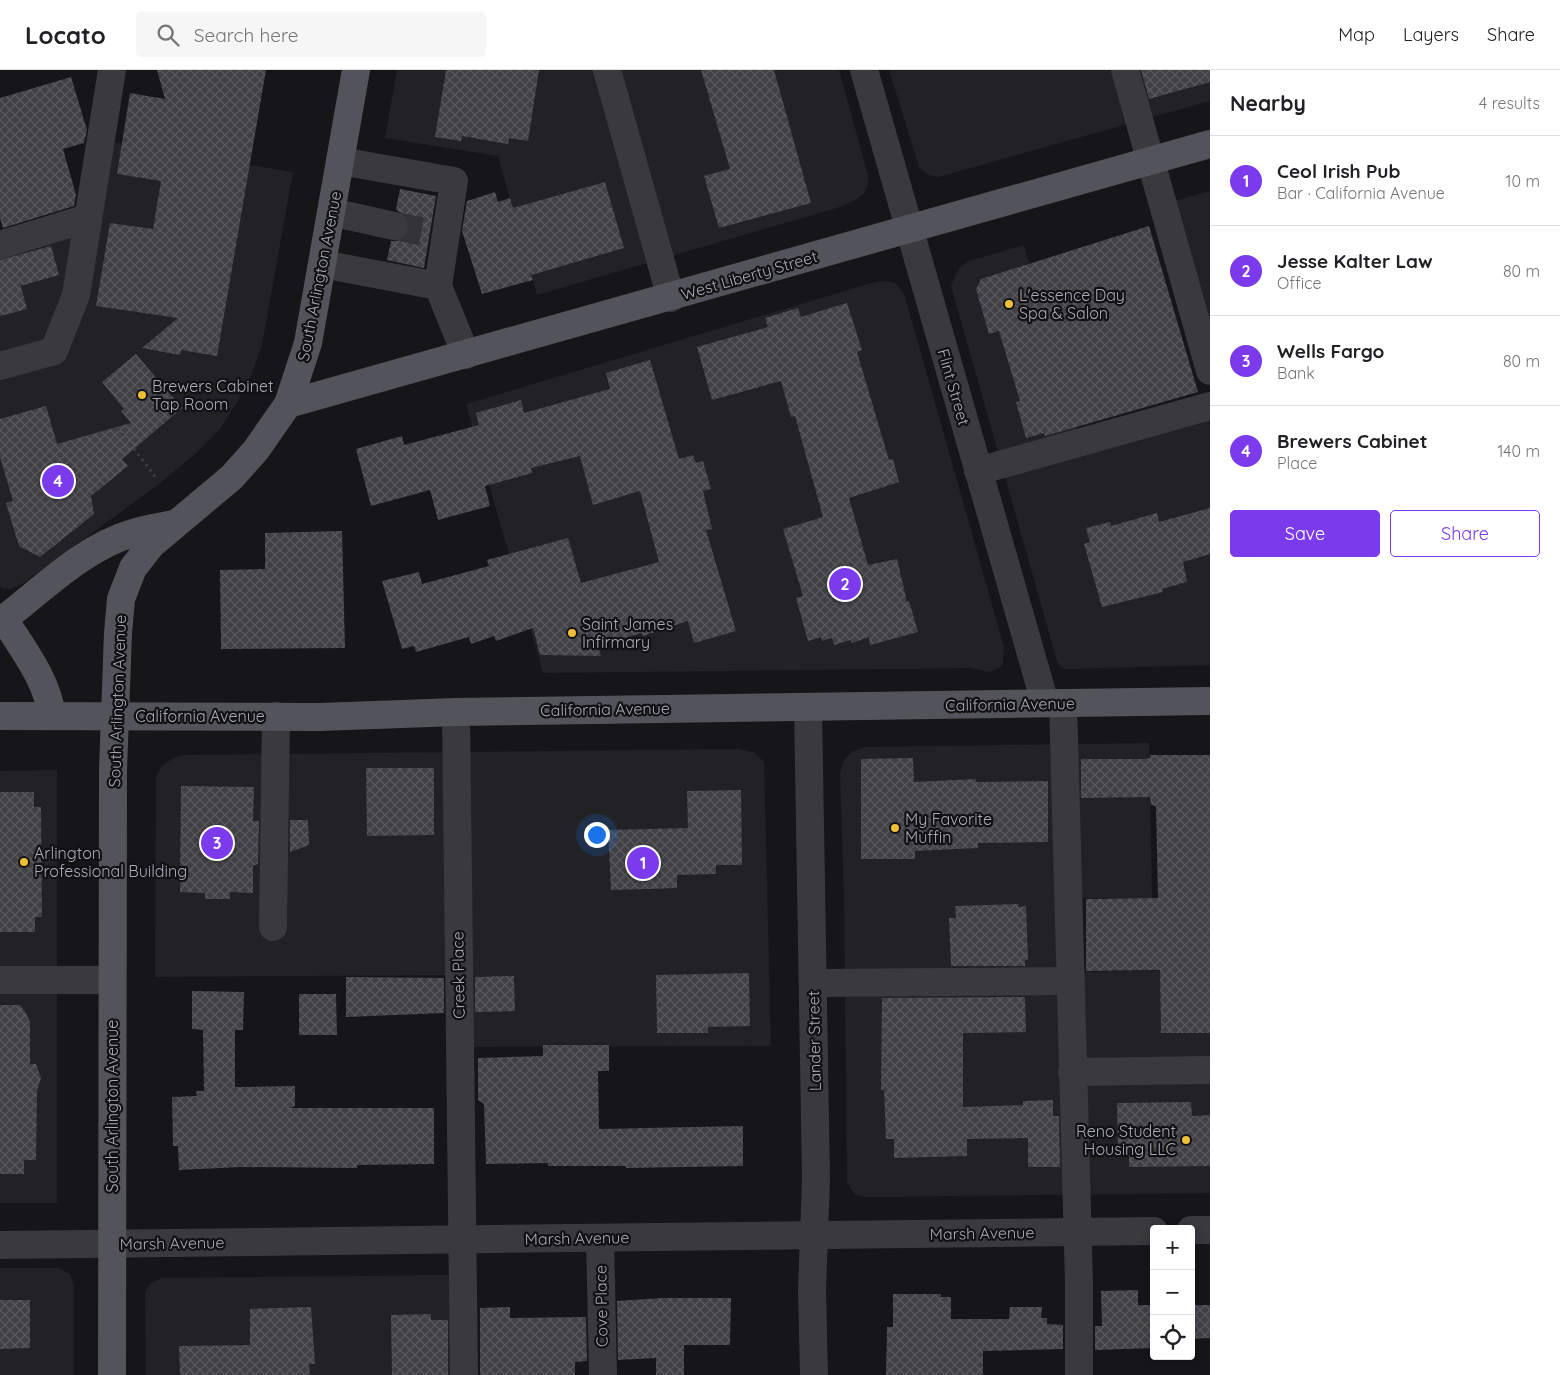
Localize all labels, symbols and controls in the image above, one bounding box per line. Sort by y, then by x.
search box [136,12,486,57]
text: Locato [25,20,106,50]
icon: search [154,21,182,49]
text: Search here [194,23,299,47]
text: Map [1338,23,1375,46]
text: Layers [1403,23,1459,46]
text: Share [1487,23,1535,46]
text: Nearby [1230,90,1306,116]
text: 4 results [1479,93,1540,113]
text: Ceol Irish Pub [1277,159,1400,183]
text: 1 [1243,171,1249,191]
text: 10 m [1506,171,1540,191]
text: Bar · California Avenue [1277,183,1445,203]
street label: South Arlington Avenue [293,189,345,363]
street label: West Liberty Street [678,246,820,304]
text: Jesse Kalter Law [1277,249,1433,273]
text: 2 [1241,261,1251,281]
text: 80 m [1503,261,1540,281]
text: Office [1277,273,1322,293]
place label: L'essence Day Spa & Salon [1019,285,1125,323]
marker: L'essence Day Spa & Salon [1003,298,1015,310]
text: Wells Fargo [1277,339,1384,363]
street label: Flint Street [934,346,974,428]
text: 3 [1242,351,1250,371]
text: 80 m [1503,351,1540,371]
text: Bank [1277,363,1315,383]
place label: Brewers Cabinet Tap Room [152,376,273,414]
marker: Brewers Cabinet Tap Room [136,389,148,401]
text: Brewers Cabinet [1277,429,1428,453]
text: 4 [1241,441,1251,461]
text: 140 m [1497,441,1540,461]
text: Place [1277,453,1317,473]
pin: 4 [42,462,74,500]
button: Save [1230,510,1380,557]
button: Share [1390,510,1540,557]
pin: 2 [829,565,861,603]
street label: South Arlington Avenue [104,614,130,788]
place label: Saint James Infirmary [582,614,673,652]
marker: Saint James Infirmary [566,627,578,639]
street label: California Avenue [945,693,1075,715]
street label: California Avenue [540,698,670,720]
street label: California Avenue [135,706,265,726]
place label: My Favorite Muffin [905,809,992,847]
your location [584,822,610,848]
marker: My Favorite Muffin [889,822,901,834]
pin: 3 [201,824,233,862]
place label: Arlington Professional Building [34,843,187,881]
pin: 1 [627,844,659,882]
marker: Arlington Professional Building [18,856,30,868]
street label: Creek Place [447,931,469,1019]
street label: Lander Street [803,991,825,1091]
street label: South Arlington Avenue [102,1020,122,1192]
place label: Reno Student Housing LLC [1076,1121,1176,1159]
marker: Reno Student Housing LLC [1180,1134,1192,1146]
street label: Marsh Avenue [929,1222,1035,1244]
map controls [1150,1225,1195,1360]
button: + [1150,1225,1195,1270]
street label: Marsh Avenue [524,1227,630,1249]
street label: Marsh Avenue [119,1232,225,1254]
street label: Cove Place [590,1265,612,1347]
button: − [1150,1270,1195,1315]
button: locate [1150,1315,1195,1360]

